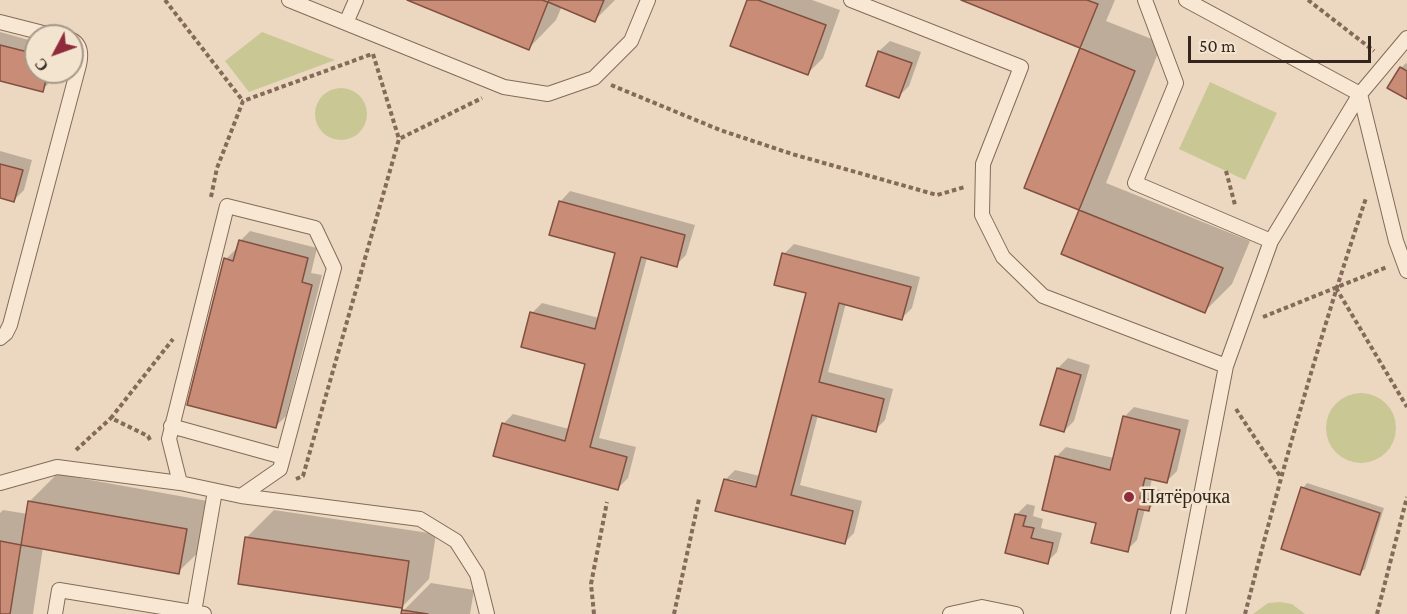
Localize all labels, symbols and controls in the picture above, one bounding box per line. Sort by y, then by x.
north arrow [24,24,84,84]
scale bar [1191,24,1374,62]
text: 50 m [1199,36,1236,56]
text: С [31,55,52,75]
place label: Пятёрочка [1141,485,1230,509]
marker: Пятёрочка [1122,490,1136,504]

